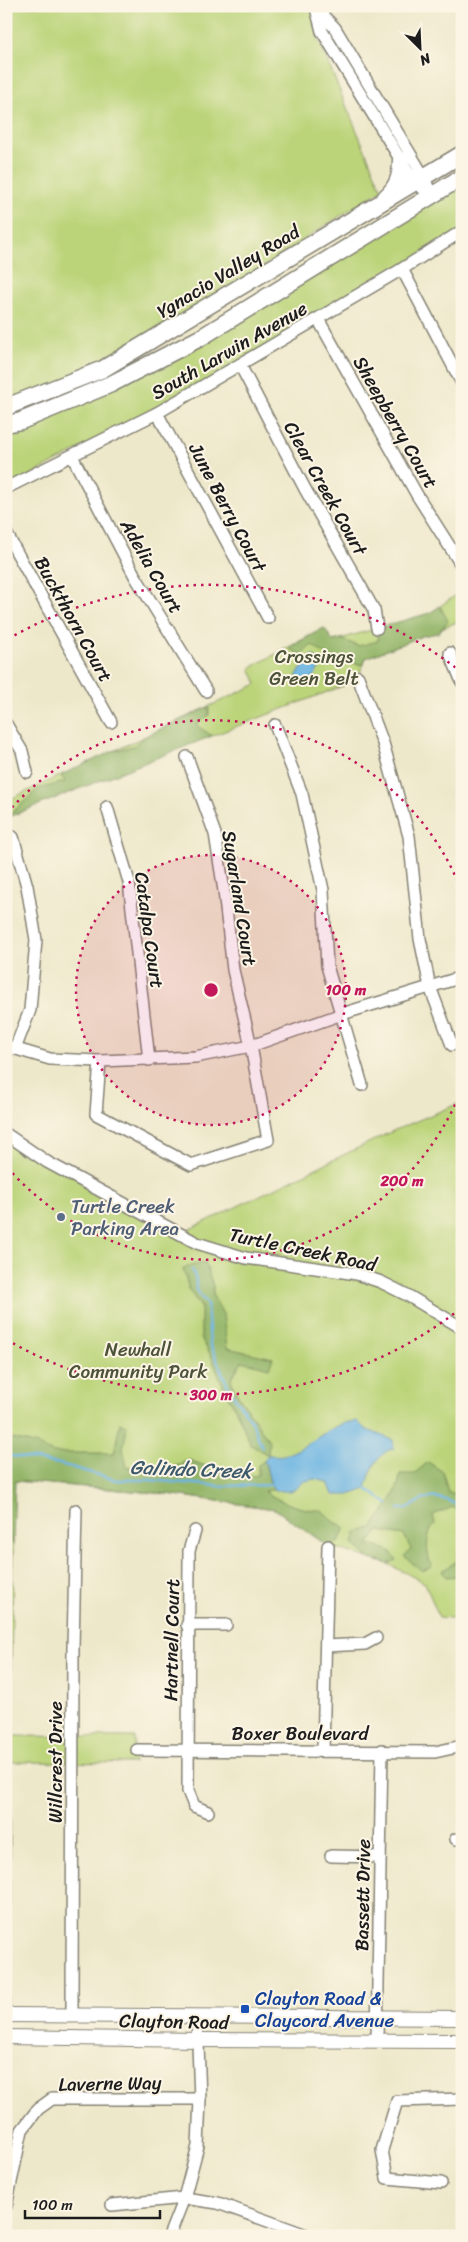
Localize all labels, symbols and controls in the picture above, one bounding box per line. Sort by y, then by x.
north arrow [396,22,446,72]
text: N [415,46,436,73]
street label: Ygnacio Valley Road [150,215,308,327]
street label: South Larwin Avenue [145,292,314,409]
street label: Sheepberry Court [344,350,447,495]
street label: Clear Creek Court [275,415,377,563]
street label: June Berry Court [179,436,276,579]
street label: Adelia Court [110,512,192,620]
street label: Buckthorn Court [25,550,122,688]
park label: Crossings Green Belt [269,640,359,695]
street label: Sugarland Court [212,828,267,968]
street label: Catalpa Court [125,870,174,990]
text: 100 m [326,977,367,1003]
centre of rings [202,981,220,999]
text: 200 m [379,1168,424,1194]
place label: Turtle Creek Parking Area [71,1190,179,1245]
marker: Turtle Creek Parking Area [55,1211,67,1223]
street label: Turtle Creek Road [226,1218,381,1282]
park label: Newhall Community Park [69,1333,208,1388]
text: 300 m [189,1382,233,1408]
water label: Galindo Creek [129,1450,255,1489]
street label: Hartnell Court [154,1578,189,1702]
street label: Willcrest Drive [39,1701,72,1823]
street label: Boxer Boulevard [232,1717,370,1750]
street label: Bassett Drive [345,1838,380,1951]
place label: Clayton Road & Claycord Avenue [255,1982,394,2037]
marker: Clayton Road & Claycord Avenue [239,2003,251,2015]
street label: Clayton Road [119,2004,230,2039]
street label: Laverne Way [58,2066,162,2101]
scale bar [25,2187,160,2219]
text: 100 m [32,2192,73,2218]

